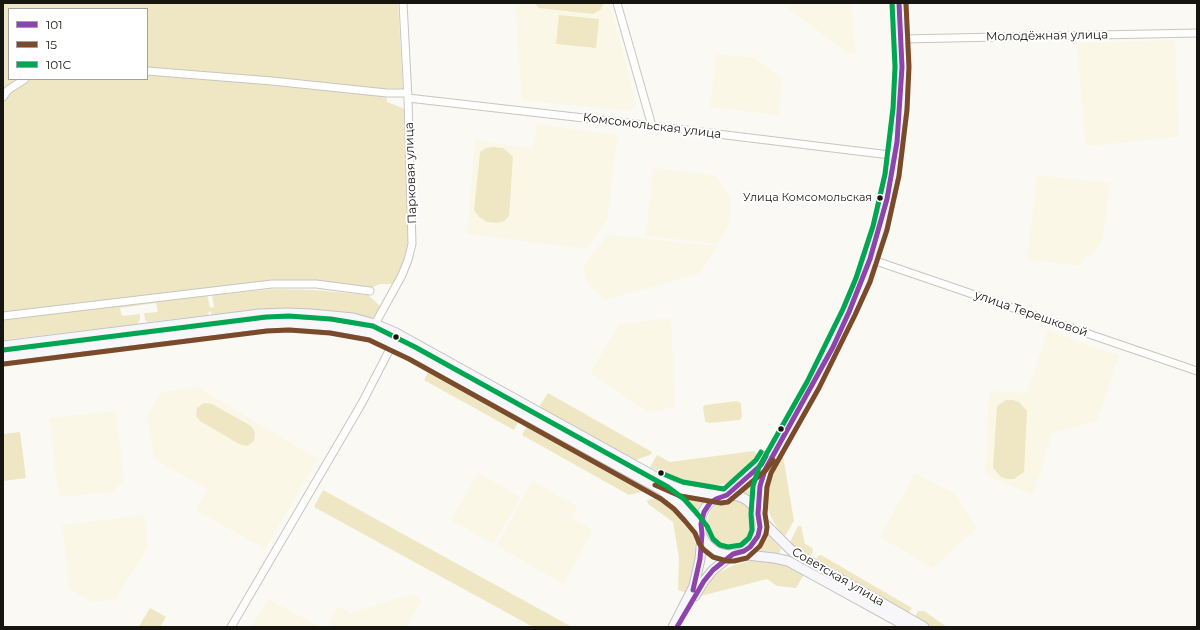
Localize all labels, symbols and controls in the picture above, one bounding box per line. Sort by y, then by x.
legend [8,8,148,80]
text: 101 [46,17,63,32]
street label: Молодёжная улица [986,28,1108,44]
text: 15 [46,37,57,52]
text: 101С [46,57,71,72]
street label: Комсомольская улица [582,110,722,142]
street label: Парковая улица [402,122,420,224]
place label: Улица Комсомольская [743,191,872,205]
marker: Улица Комсомольская [875,193,885,203]
street label: улица Терешковой [972,288,1090,340]
unlabelled marker [391,332,401,342]
unlabelled marker [776,424,786,434]
unlabelled marker [656,468,666,478]
street label: Советская улица [789,545,887,609]

